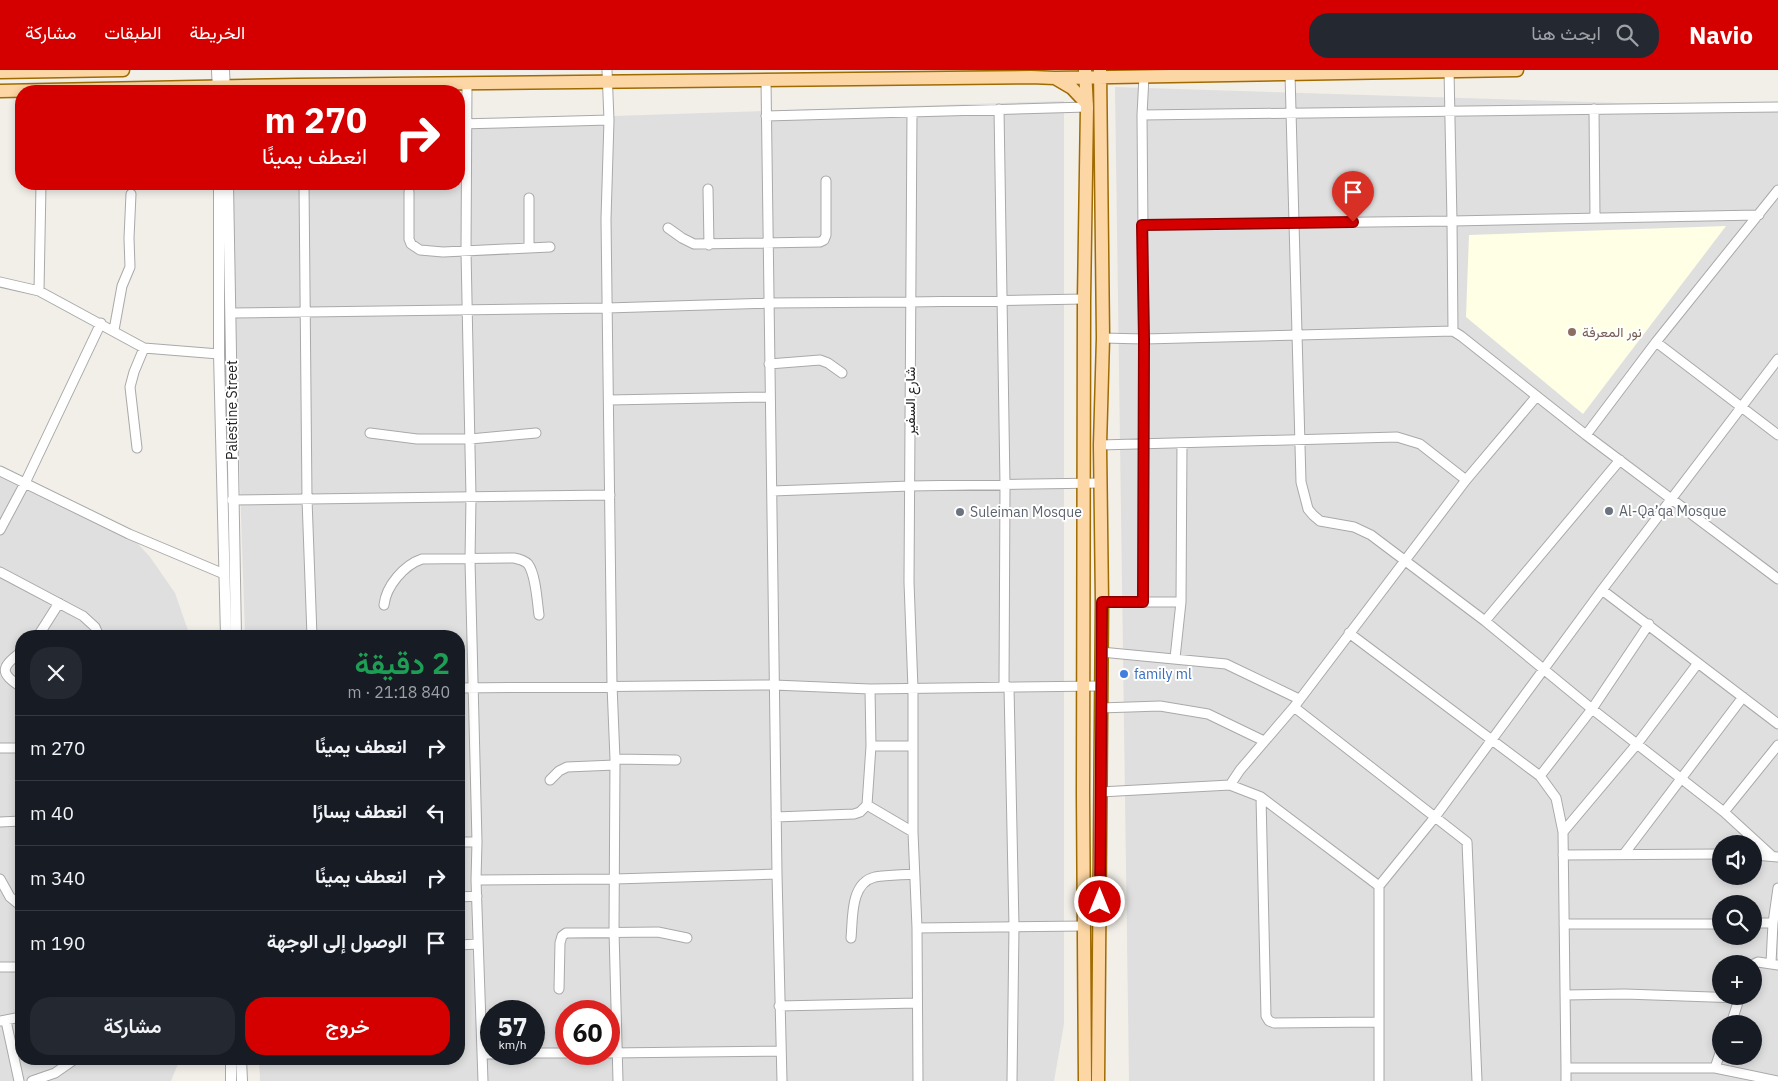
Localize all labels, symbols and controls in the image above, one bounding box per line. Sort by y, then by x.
search box [1309,13,1659,58]
text: Navio [1689,19,1753,51]
text: مشاركة [25,21,76,44]
text: الطبقات [104,21,161,44]
text: الخريطة [189,21,245,44]
text: ابحث هنا [1531,21,1601,45]
icon: search [1613,21,1641,49]
text: 270 m [264,97,367,143]
icon: right [385,105,450,170]
text: انعطف يمينًا [262,141,367,170]
pin [1332,171,1374,222]
icon: arrive [1339,178,1367,206]
place label: نور المعرفة [1582,323,1642,341]
marker: نور المعرفة [1566,326,1578,338]
street label: Palestine Street [223,360,241,460]
street label: شارع السفير [901,367,921,436]
place label: Al-Qa’qa Mosque [1619,502,1727,520]
place label: Suleiman Mosque [970,503,1082,521]
marker: Al-Qa’qa Mosque [1603,505,1615,517]
marker: Suleiman Mosque [954,506,966,518]
text: 2 دقيقة [354,643,450,682]
button: close [30,647,82,699]
place label: family ml [1134,665,1192,683]
marker: family ml [1118,668,1130,680]
text: 840 m · 21:18 [348,682,450,702]
text: انعطف يمينًا [315,734,407,758]
icon: right [422,734,450,762]
text: 270 m [30,736,85,760]
text: انعطف يسارًا [313,799,407,823]
icon: left [422,799,450,827]
text: 40 m [30,801,74,825]
map controls [1712,835,1762,1065]
button: sound [1712,835,1762,885]
text: انعطف يمينًا [315,864,407,888]
icon: right [422,864,450,892]
text: 340 m [30,866,85,890]
position arrow [1073,875,1125,927]
button: search [1712,895,1762,945]
text: الوصول إلى الوجهة [267,929,407,953]
icon: arrive [422,929,450,957]
text: 190 m [30,931,85,955]
button: + [1712,955,1762,1005]
button: مشاركة [30,997,235,1055]
button: خروج [245,997,450,1055]
speed limit sign: 60 [555,1000,620,1065]
text: 57 [497,1010,528,1043]
button: − [1712,1015,1762,1065]
text: km/h [498,1037,527,1052]

